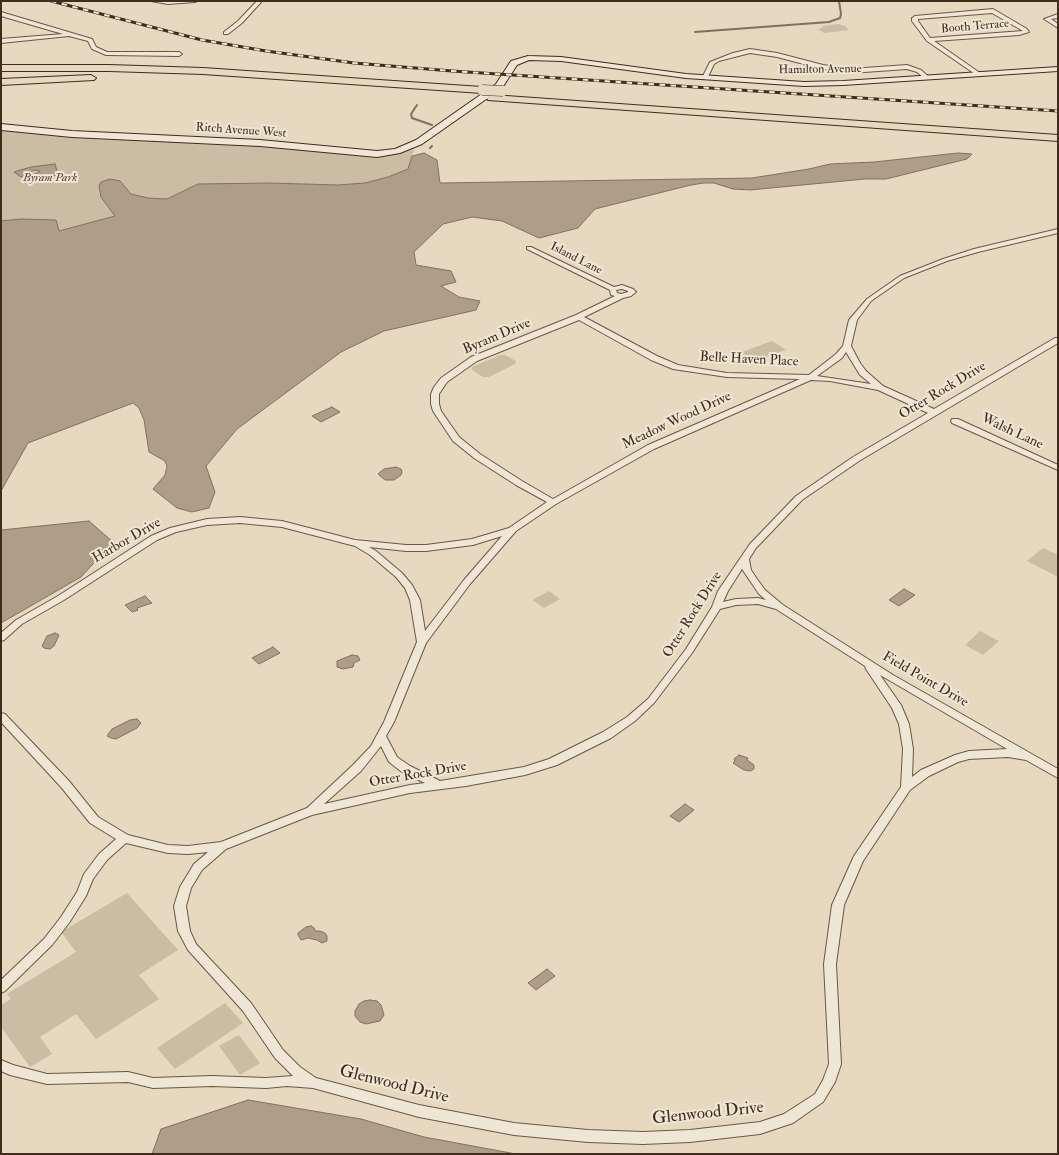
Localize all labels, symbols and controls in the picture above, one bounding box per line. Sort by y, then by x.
street label: Booth Terrace [940,17,1010,37]
street label: Hamilton Avenue [778,62,862,78]
street label: Ritch Avenue West [195,121,287,141]
park label: Byram Park [23,171,77,185]
street label: Island Lane [548,240,604,278]
street label: Byram Drive [461,315,533,359]
street label: Belle Haven Place [699,349,799,371]
street label: Otter Rock Drive [896,358,990,424]
street label: Meadow Wood Drive [620,388,734,454]
street label: Walsh Lane [978,410,1046,454]
street label: Harbor Drive [90,515,164,567]
street label: Otter Rock Drive [660,569,726,661]
street label: Field Point Drive [879,649,971,711]
street label: Otter Rock Drive [368,758,468,792]
street label: Glenwood Drive [337,1062,451,1108]
street label: Glenwood Drive [651,1098,765,1130]

